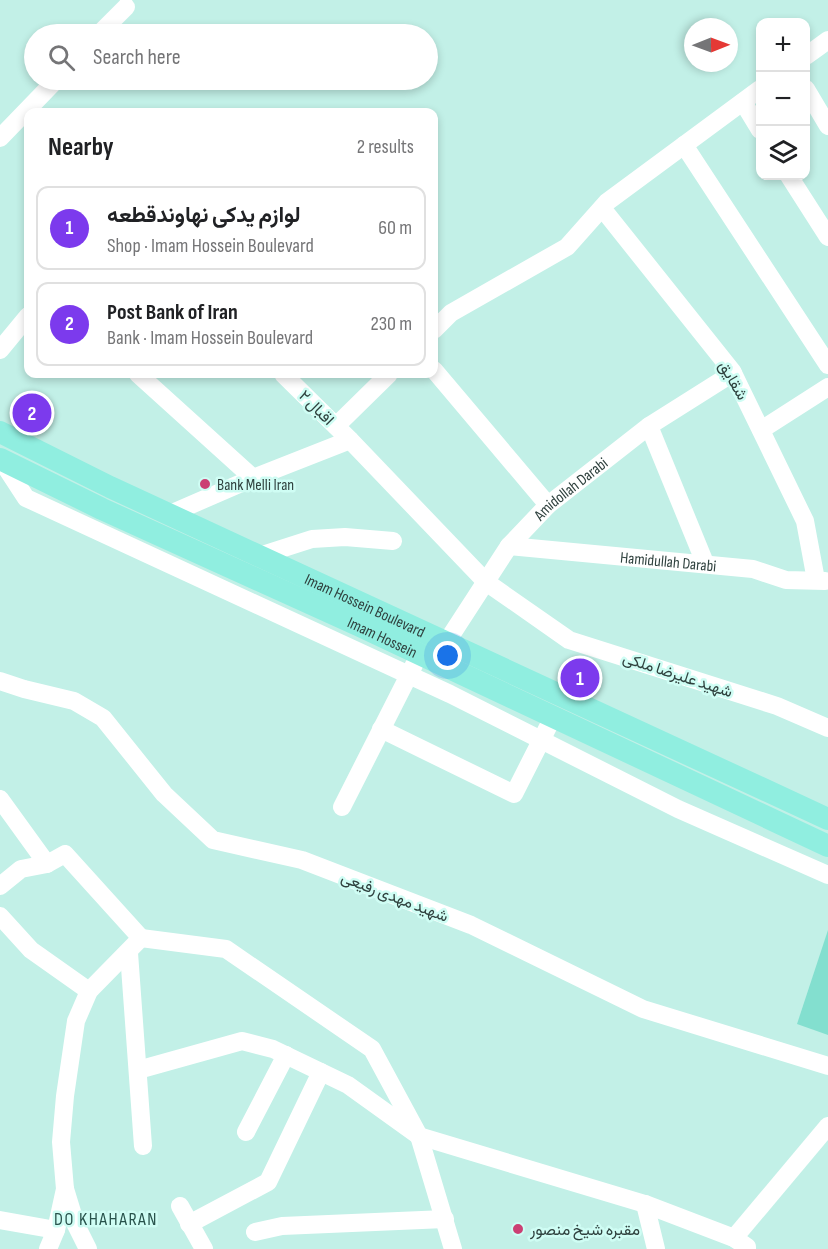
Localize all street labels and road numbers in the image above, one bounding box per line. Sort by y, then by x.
street label: شقایق [714,358,751,404]
street label: اقبال ۲ [294,387,337,430]
street label: Amidollah Darabi [530,454,612,526]
street label: Hamidullah Darabi [619,549,717,577]
street label: Imam Hossein Boulevard [301,569,427,641]
street label: Imam Hossein [344,612,420,662]
street label: شهید علیرضا ملکی [620,649,735,702]
street label: شهید مهدی رفیعی [338,868,451,927]

